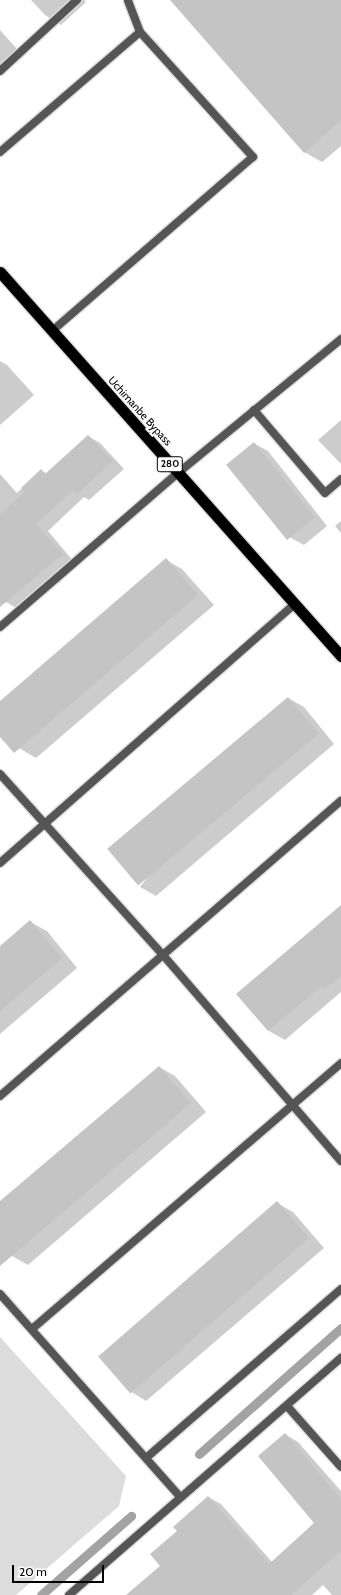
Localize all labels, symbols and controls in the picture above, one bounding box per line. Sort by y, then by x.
street label: Uchimanbe Bypass [105,374,175,448]
road number: 280 [156,456,184,472]
scale bar [14,1557,106,1583]
text: 20 m [19,1564,47,1579]

